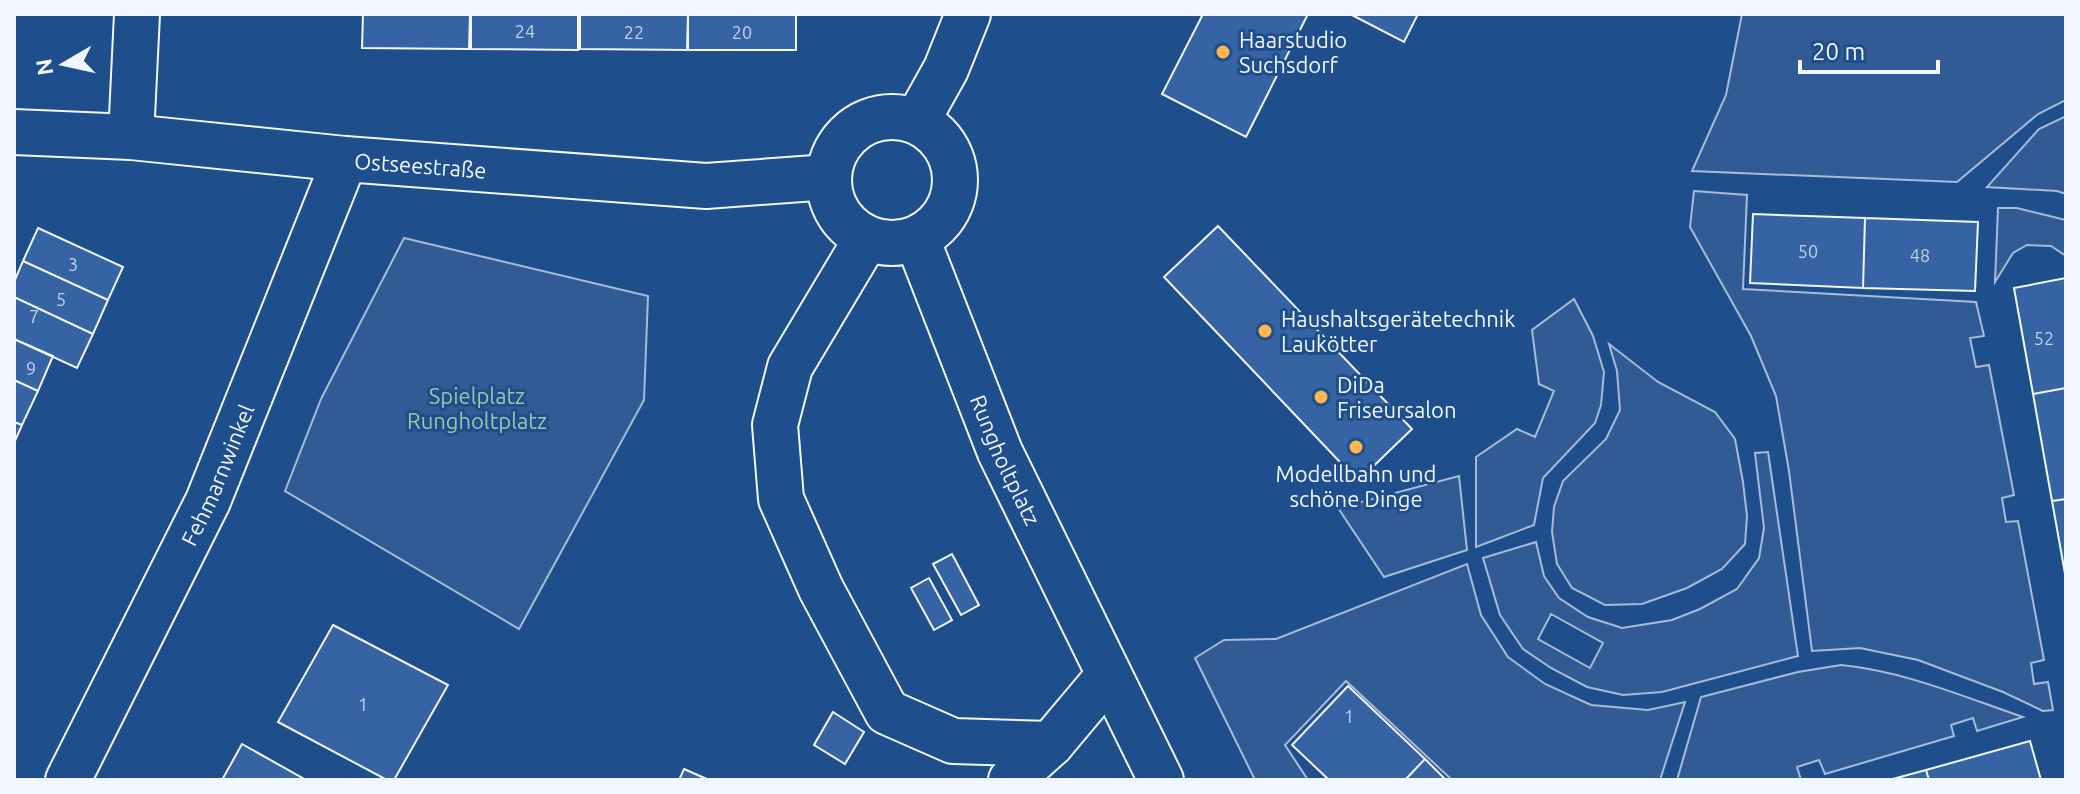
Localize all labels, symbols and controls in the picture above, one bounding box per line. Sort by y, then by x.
house number: 24 [515,21,535,41]
house number: 22 [624,22,644,42]
house number: 20 [732,22,752,42]
north arrow [24,24,104,104]
scale bar [1800,24,1938,74]
place label: Haarstudio Suchsdorf [1239,27,1347,77]
text: 20 m [1812,38,1865,65]
marker: Haarstudio Suchsdorf [1214,43,1232,61]
text: N [30,57,57,77]
street label: Ostseestraße [354,147,488,182]
house number: 50 [1798,241,1818,261]
house number: 48 [1910,245,1930,265]
house number: 3 [68,254,78,274]
house number: 5 [56,289,66,309]
house number: 7 [29,306,39,326]
place label: Haushaltsgerätetechnik Laukötter [1281,306,1515,356]
marker: Haushaltsgerätetechnik Laukötter [1256,322,1274,340]
house number: 52 [2034,328,2054,348]
house number: 9 [26,358,36,378]
place label: DiDa Friseursalon [1337,372,1457,422]
park label: Spielplatz Rungholtplatz [407,383,547,433]
marker: DiDa Friseursalon [1312,388,1330,406]
street label: Rungholtplatz [966,391,1046,529]
street label: Fehmarnwinkel [175,400,258,549]
marker: Modellbahn und schöne Dinge [1347,438,1365,456]
place label: Modellbahn und schöne Dinge [1276,461,1436,511]
house number: 1 [358,694,368,714]
house number: 1 [1344,706,1354,726]

